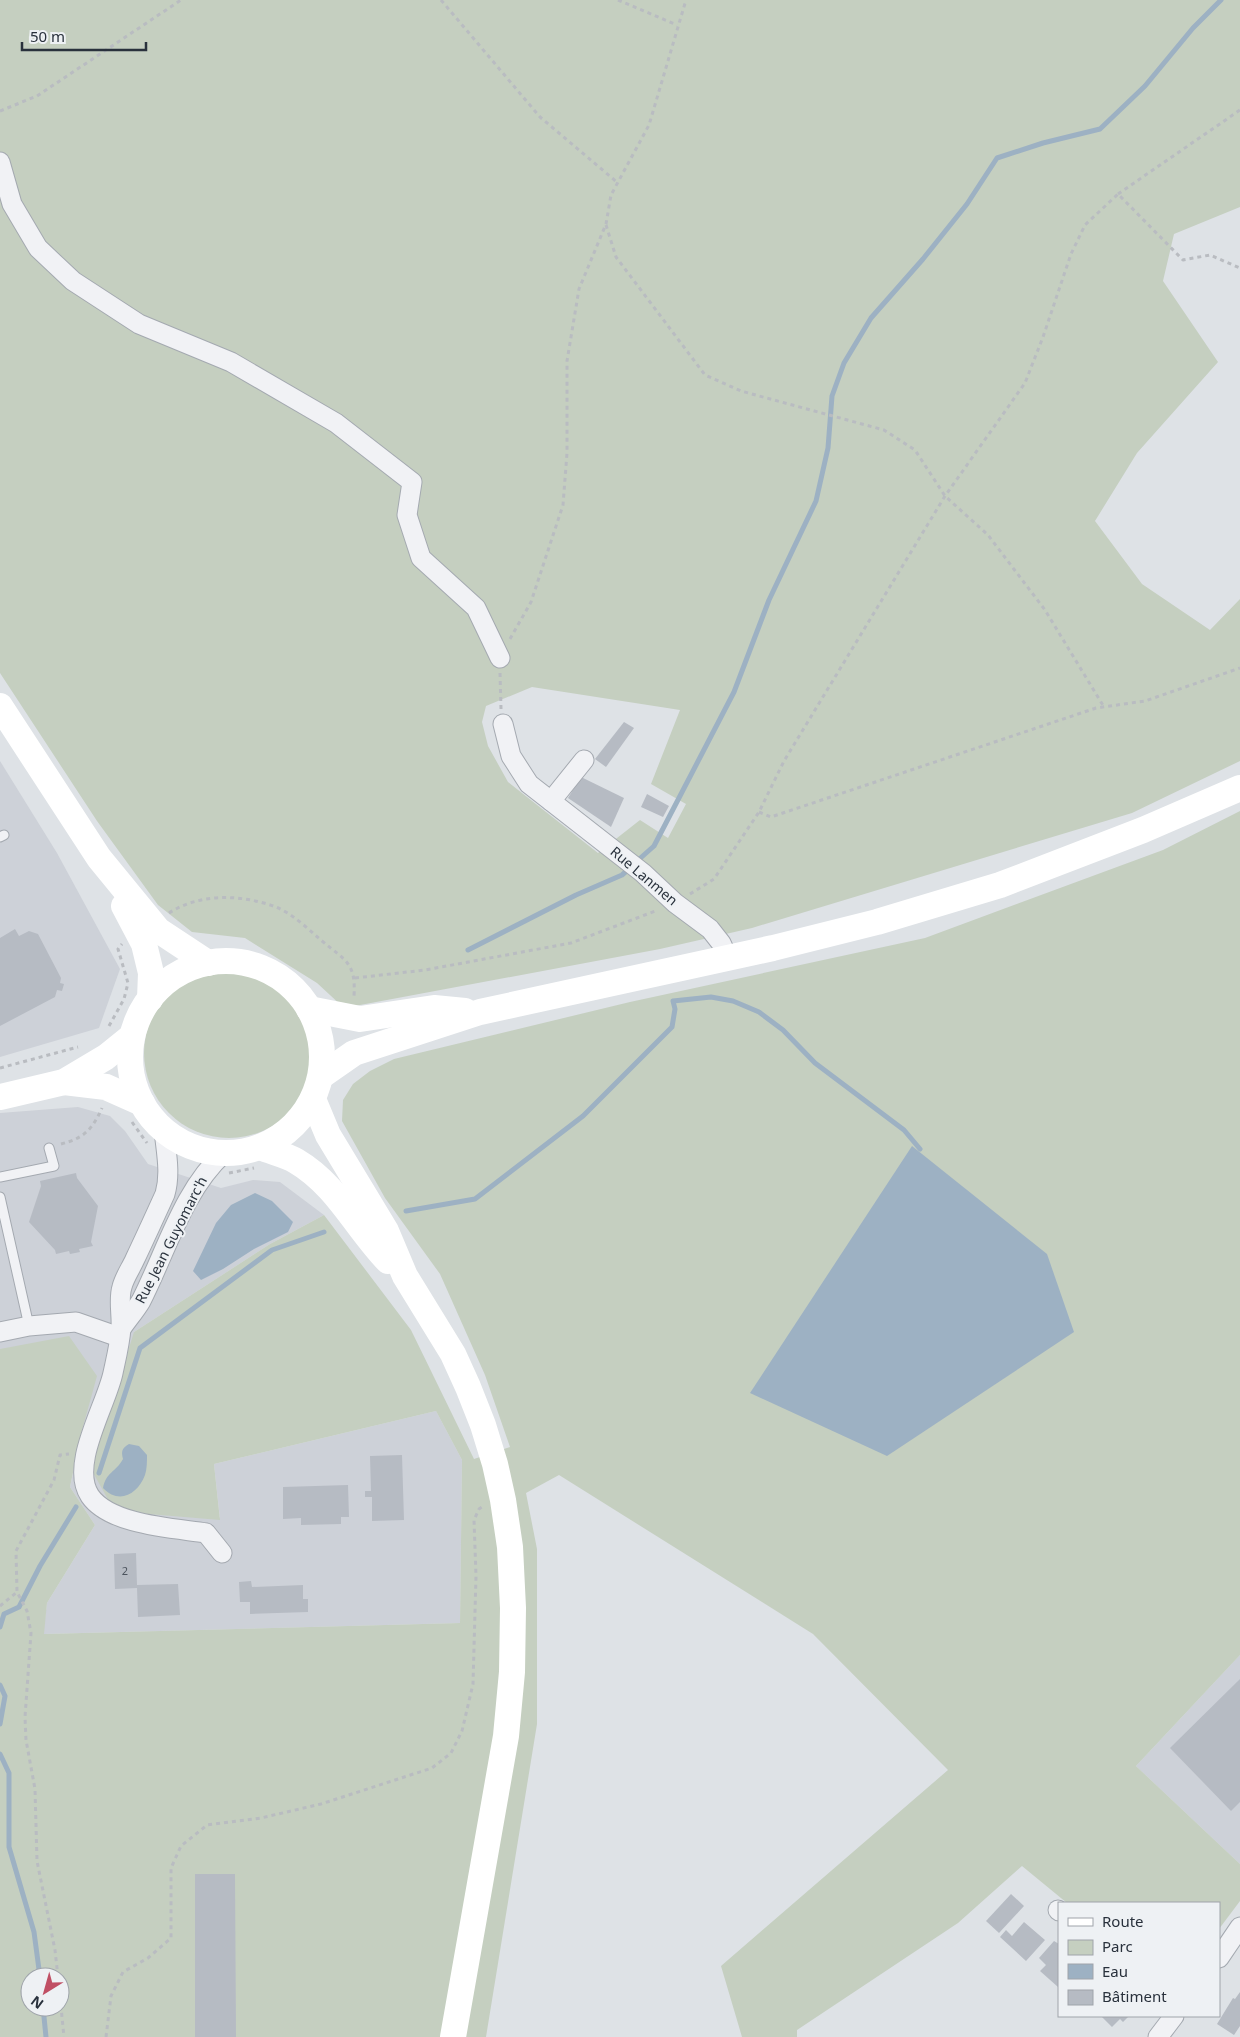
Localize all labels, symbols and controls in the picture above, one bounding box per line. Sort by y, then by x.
scale bar [22,20,146,52]
text: 50 m [30,26,65,46]
street label: Rue Lanmen [607,842,682,909]
street label: Rue Jean Guyomarc'h [130,1173,211,1307]
house number: 2 [122,1563,128,1578]
legend [1058,1902,1220,2017]
text: Route [1102,1911,1144,1931]
text: Parc [1102,1936,1133,1956]
text: Eau [1102,1961,1128,1981]
north arrow [20,1967,70,2017]
text: Bâtiment [1102,1986,1167,2006]
text: N [27,1992,47,2014]

